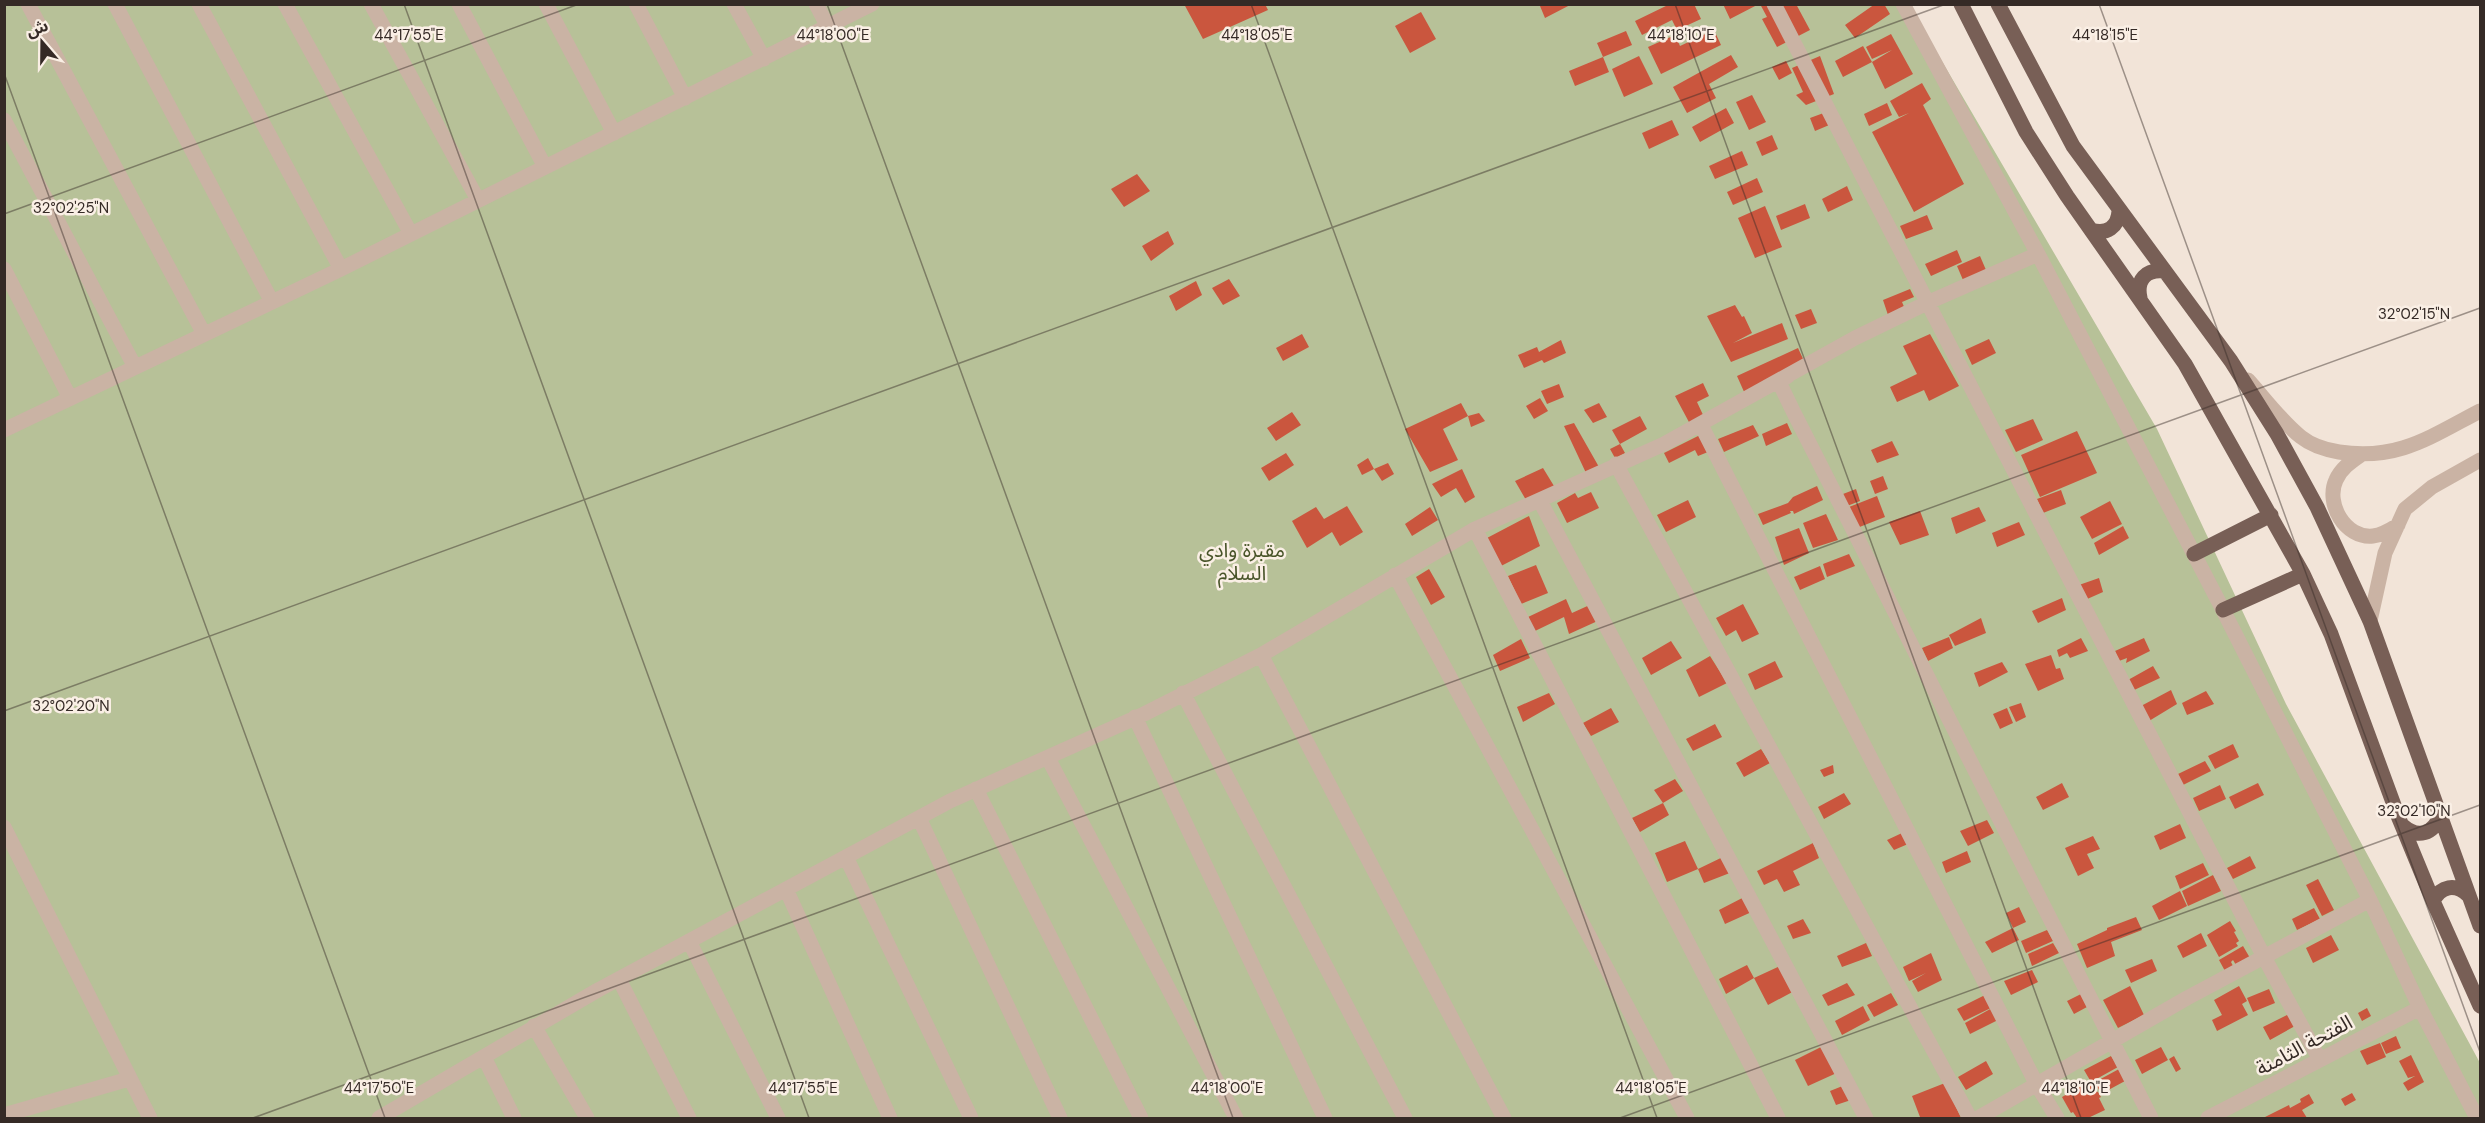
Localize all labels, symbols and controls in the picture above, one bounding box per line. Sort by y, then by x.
north arrow [12,12,72,72]
text: ش [23,15,51,42]
text: 44°17'55"E [374,25,444,45]
text: 44°18'00"E [797,25,869,45]
text: 44°18'05"E [1221,25,1293,45]
text: 44°18'10"E [1647,25,1715,45]
text: 44°18'15"E [2072,25,2138,45]
text: 32°02'25"N [33,198,109,218]
text: 32°02'15"N [2378,304,2450,324]
park label: مقبرة وادي السلام [1199,537,1285,588]
text: 32°02'20"N [32,696,110,716]
text: 32°02'10"N [2377,801,2451,821]
street label: الفتحة الثامنة [2251,1009,2357,1081]
text: 44°17'50"E [344,1078,414,1098]
text: 44°17'55"E [768,1078,838,1098]
text: 44°18'00"E [1191,1078,1263,1098]
text: 44°18'05"E [1615,1078,1687,1098]
text: 44°18'10"E [2041,1078,2109,1098]

